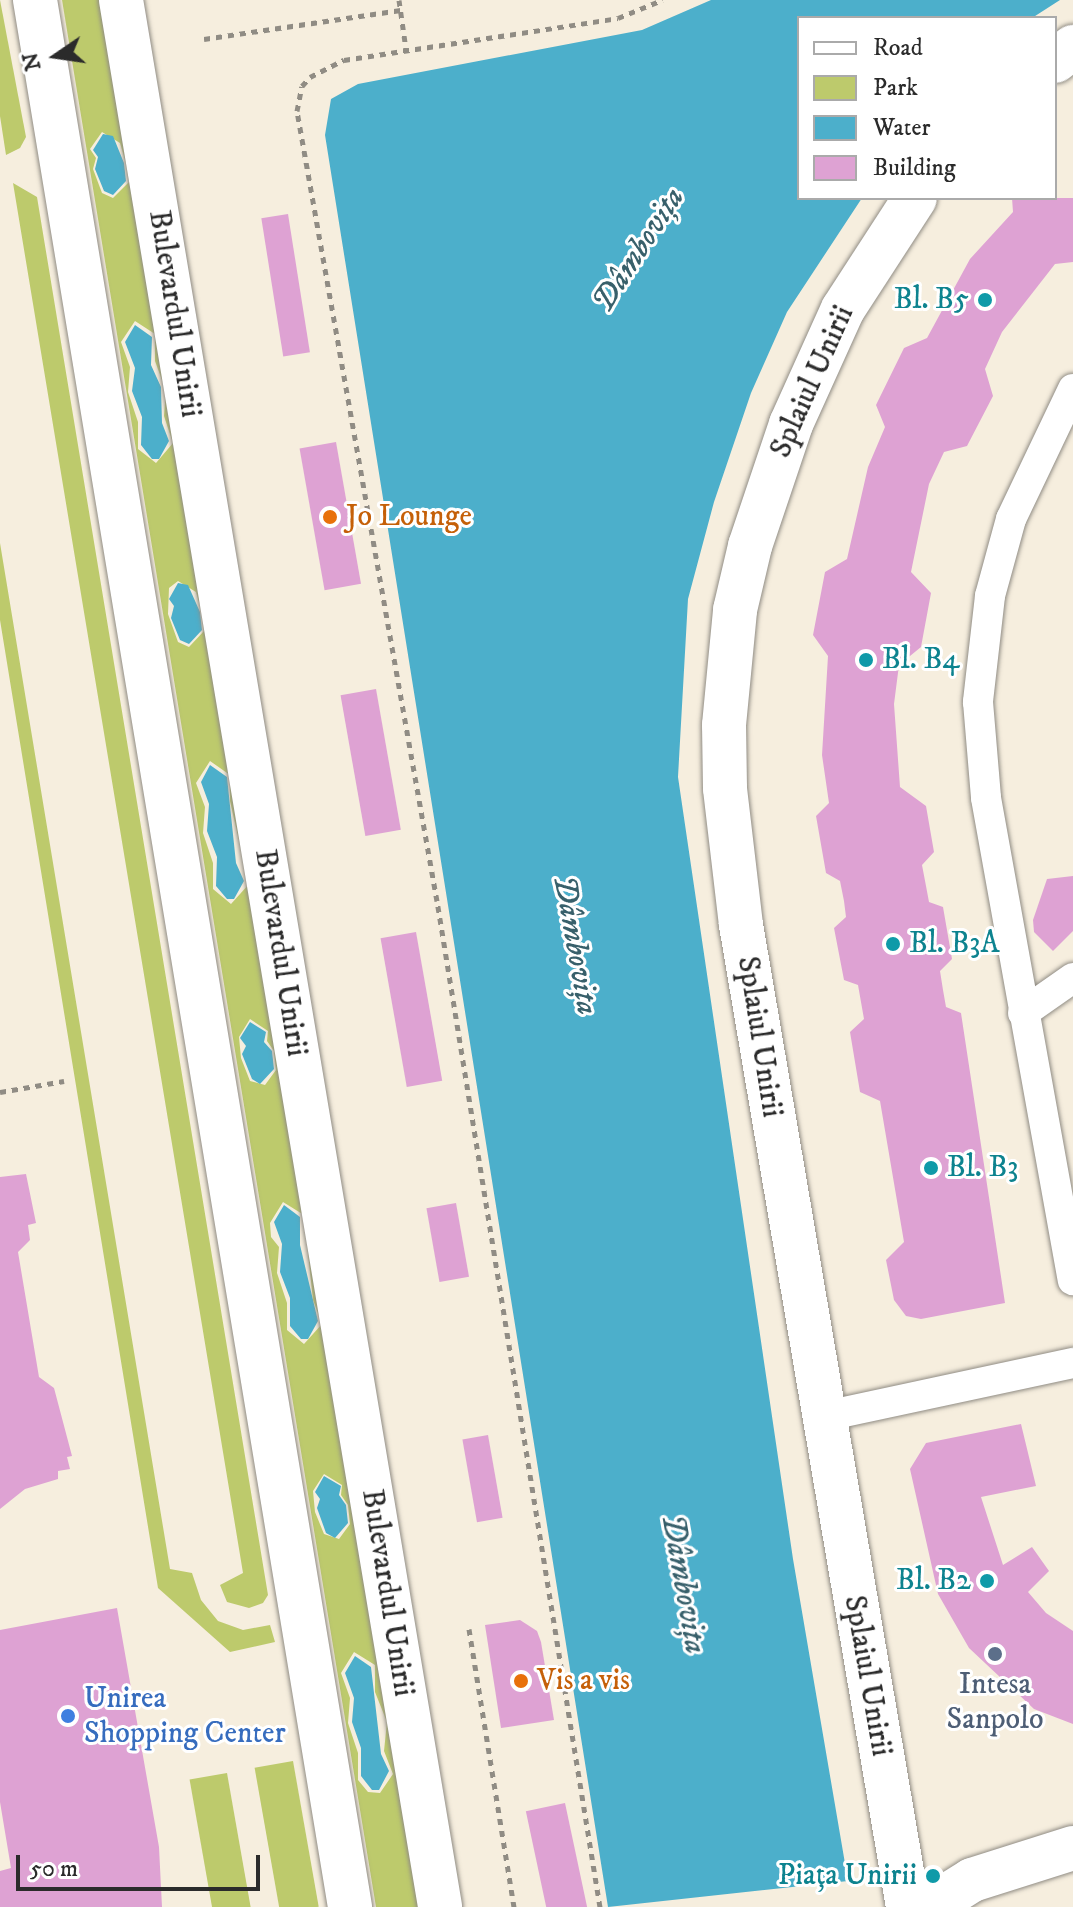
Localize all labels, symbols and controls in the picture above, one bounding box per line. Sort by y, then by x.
north arrow [16,16,96,96]
legend [797,16,1057,200]
text: Road [873,33,923,63]
text: N [17,50,47,73]
text: Park [873,73,918,103]
text: Water [873,113,930,143]
text: Building [873,153,956,183]
water label: Dâmbovița [585,180,693,320]
street label: Bulevardul Unirii [140,208,208,420]
place label: Bl. B5 [894,282,969,318]
marker: Bl. B5 [976,291,994,309]
street label: Splaiul Unirii [764,300,862,464]
place label: Jo Lounge [346,499,472,535]
marker: Jo Lounge [321,508,339,526]
place label: Bl. B4 [882,642,960,678]
marker: Bl. B4 [857,651,875,669]
street label: Bulevardul Unirii [246,847,314,1059]
water label: Dâmbovița [544,872,606,1018]
place label: Bl. B3A [909,926,1000,962]
marker: Bl. B3A [884,935,902,953]
street label: Splaiul Unirii [729,954,789,1120]
place label: Bl. B3 [947,1150,1019,1186]
marker: Bl. B3 [922,1159,940,1177]
street label: Bulevardul Unirii [353,1487,421,1699]
water label: Dâmbovița [652,1511,714,1657]
place label: Bl. B2 [896,1563,971,1599]
marker: Bl. B2 [978,1572,996,1590]
street label: Splaiul Unirii [835,1593,899,1759]
marker: Intesa Sanpolo [986,1645,1004,1663]
place label: Vis a vis [537,1663,630,1699]
place label: Intesa Sanpolo [946,1667,1044,1738]
marker: Vis a vis [512,1672,530,1690]
place label: Unirea Shopping Center [84,1681,286,1752]
marker: Unirea Shopping Center [59,1707,77,1725]
scale bar [20,1839,264,1889]
text: 50 m [30,1854,78,1884]
place label: Piața Unirii [778,1858,917,1894]
marker: Piața Unirii [924,1867,942,1885]

